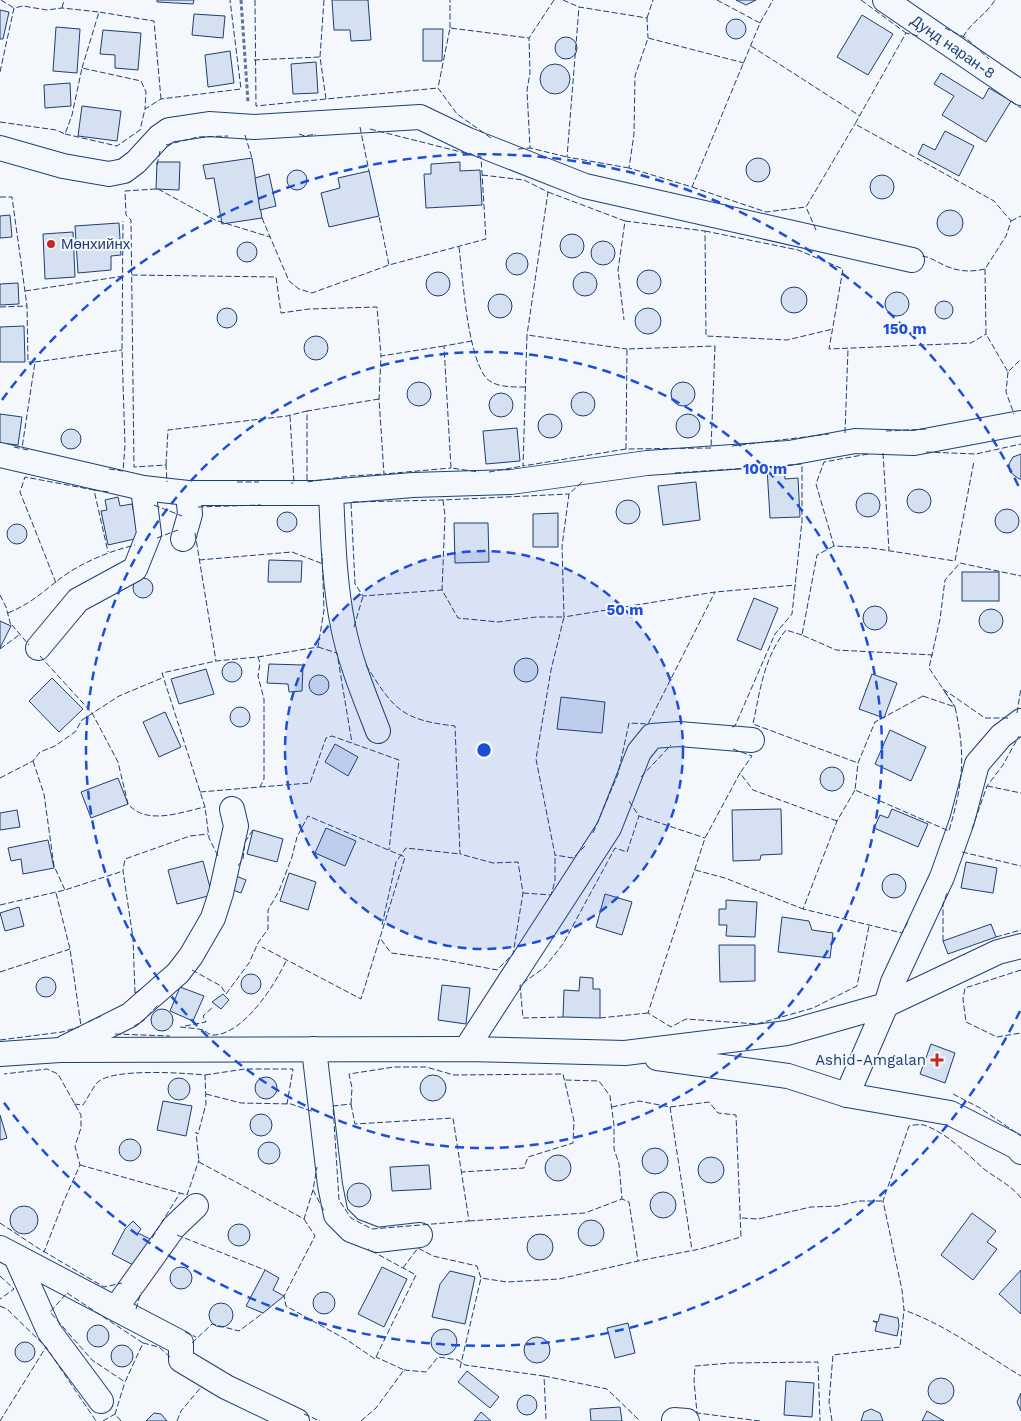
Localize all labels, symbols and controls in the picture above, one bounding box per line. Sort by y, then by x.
street label: Дунд наран-8 [907,11,999,83]
place label: Мөнхийнх [61,235,131,253]
marker: Мөнхийнх [45,238,57,250]
text: 150 m [883,320,927,338]
text: 100 m [743,460,787,478]
text: 50 m [607,601,643,619]
centre of rings [475,741,493,759]
place label: Ashid-Amgalan [815,1051,926,1069]
marker: Ashid-Amgalan [930,1053,944,1067]

